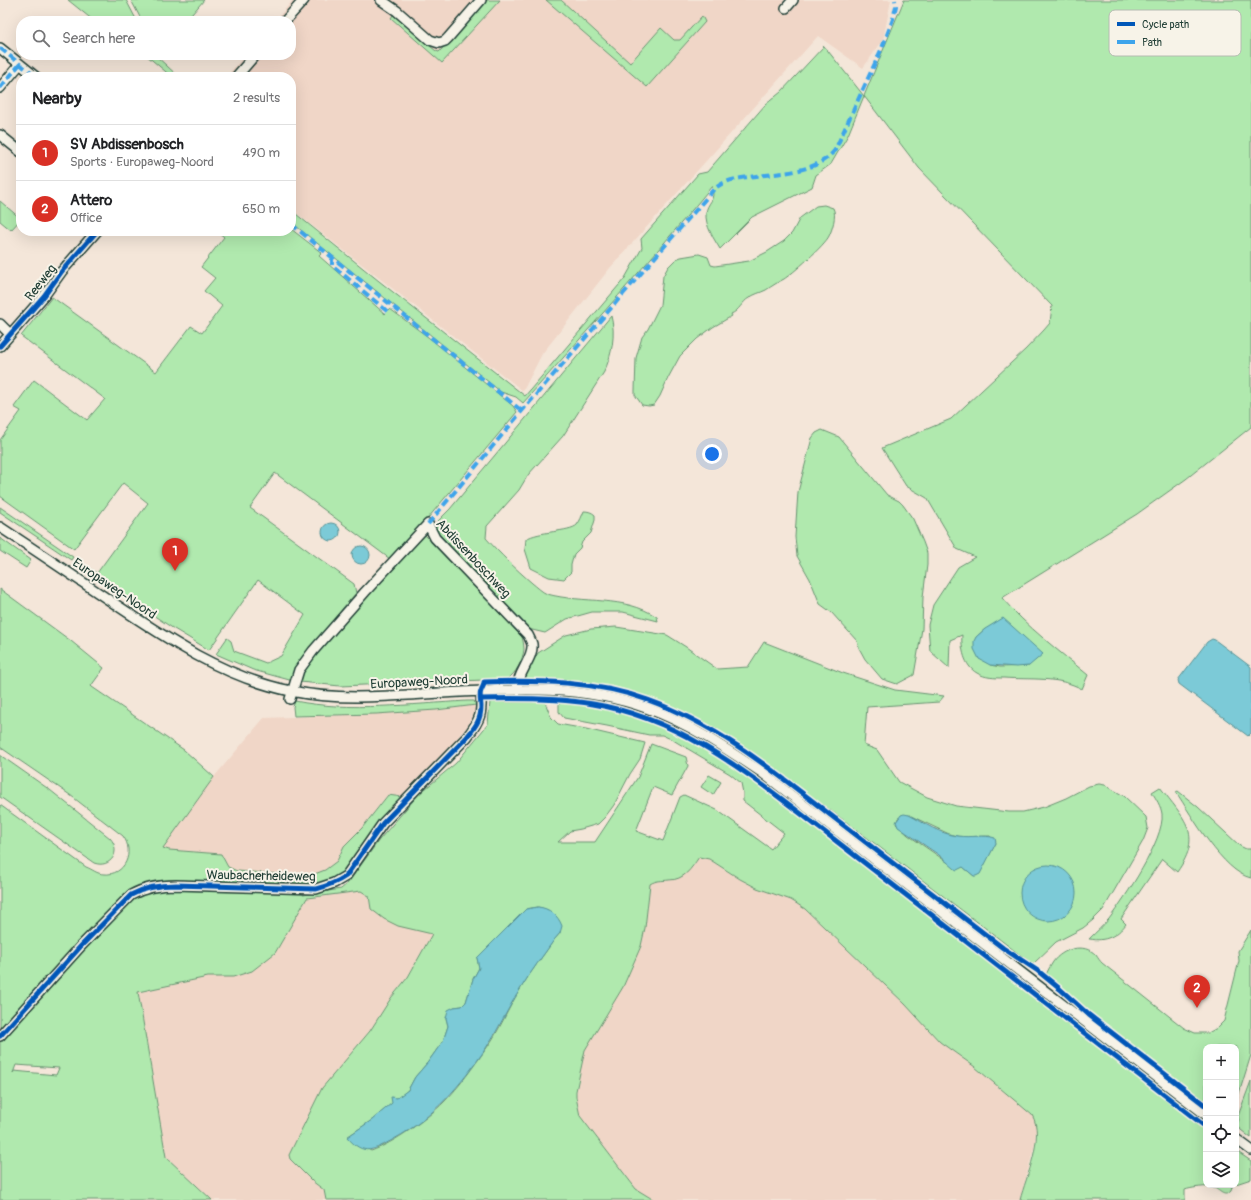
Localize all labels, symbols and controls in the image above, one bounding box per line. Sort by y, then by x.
legend [1109,10,1241,56]
search box [16,16,296,60]
text: Cycle path [1142,18,1189,31]
icon: search [30,27,52,49]
text: Search here [62,29,135,48]
text: Path [1142,36,1162,49]
text: Nearby [32,88,81,109]
text: 2 results [233,90,280,106]
text: SV Abdissenbosch [70,135,184,154]
text: 1 [42,145,48,161]
text: 490 m [243,145,280,161]
text: Sports · Europaweg-Noord [70,154,214,170]
text: Attero [70,191,112,210]
text: 2 [41,201,49,217]
text: 650 m [242,201,280,217]
text: Office [70,210,102,226]
street label: Reeweg [22,261,60,304]
your location [702,444,722,464]
street label: Abdissenboschweg [433,516,514,602]
pin: 1 [162,538,188,571]
street label: Europaweg-Noord [69,555,159,623]
street label: Europaweg-Noord [370,671,468,693]
street label: Waubacherheideweg [206,867,316,885]
pin: 2 [1184,975,1210,1008]
map controls [1203,1044,1239,1188]
button: + [1203,1044,1239,1080]
button: − [1203,1080,1239,1116]
button: locate [1203,1116,1239,1152]
button: layers [1203,1152,1239,1188]

